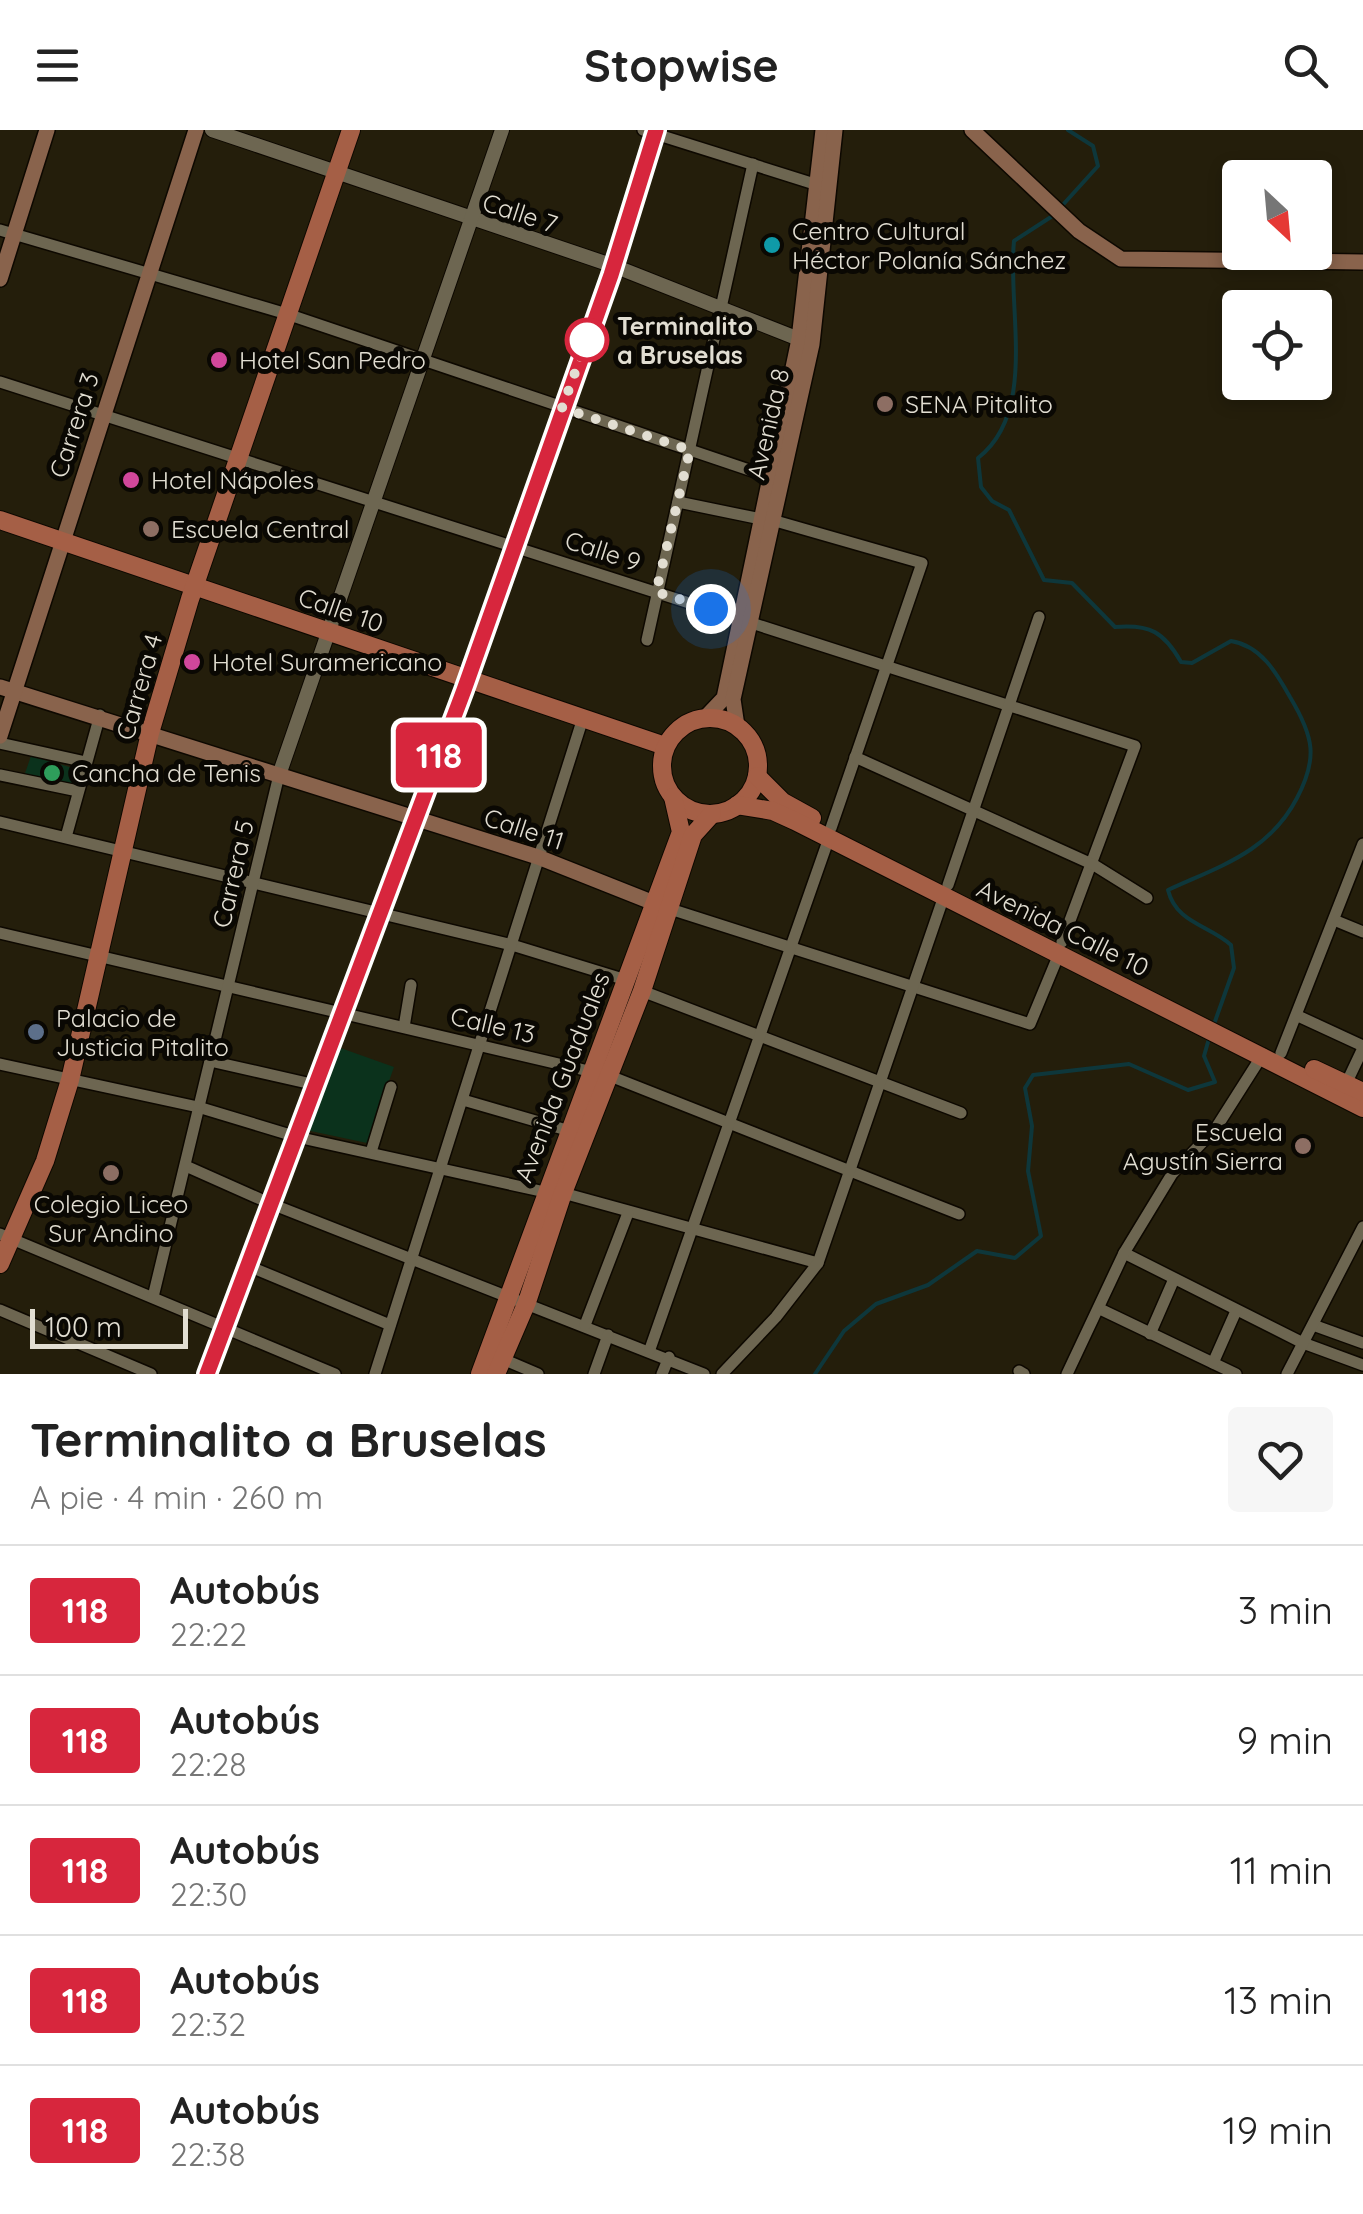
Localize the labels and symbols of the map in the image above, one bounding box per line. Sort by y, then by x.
north arrow [1222,160,1332,270]
street label: Calle 7 [479,186,561,239]
place label: Centro Cultural Héctor Polanía Sánchez [792,215,1066,275]
marker: Centro Cultural Héctor Polanía Sánchez [761,234,783,256]
place label: Terminalito a Bruselas [617,310,753,370]
marker: Terminalito a Bruselas [566,319,608,361]
place label: Hotel San Pedro [239,344,426,375]
marker: Hotel San Pedro [208,349,230,371]
street label: Avenida 8 [740,365,795,482]
street label: Carrera 3 [42,368,105,481]
place label: SENA Pitalito [905,388,1053,419]
marker: SENA Pitalito [874,393,896,415]
place label: Hotel Nápoles [151,464,314,495]
marker: Hotel Nápoles [120,469,142,491]
place label: Escuela Central [171,513,350,544]
marker: Escuela Central [140,518,162,540]
street label: Calle 9 [561,524,645,577]
street label: Calle 10 [295,581,388,638]
your location [686,584,736,634]
street label: Carrera 4 [109,630,168,743]
place label: Hotel Suramericano [212,646,442,677]
marker: Hotel Suramericano [181,651,203,673]
line badge: 118 [382,722,496,788]
place label: Cancha de Tenis [72,757,261,788]
marker: Cancha de Tenis [41,762,63,784]
street label: Calle 11 [480,801,568,856]
street label: Carrera 5 [205,817,260,931]
street label: Avenida Calle 10 [972,873,1154,983]
street label: Avenida Guaduales [507,967,616,1186]
street label: Calle 13 [448,1000,539,1049]
place label: Palacio de Justicia Pitalito [56,1002,229,1062]
marker: Palacio de Justicia Pitalito [25,1021,47,1043]
place label: Escuela Agustín Sierra [1123,1116,1283,1176]
marker: Escuela Agustín Sierra [1292,1135,1314,1157]
marker: Colegio Liceo Sur Andino [100,1162,122,1184]
place label: Colegio Liceo Sur Andino [34,1188,188,1248]
scale bar [30,1304,188,1348]

